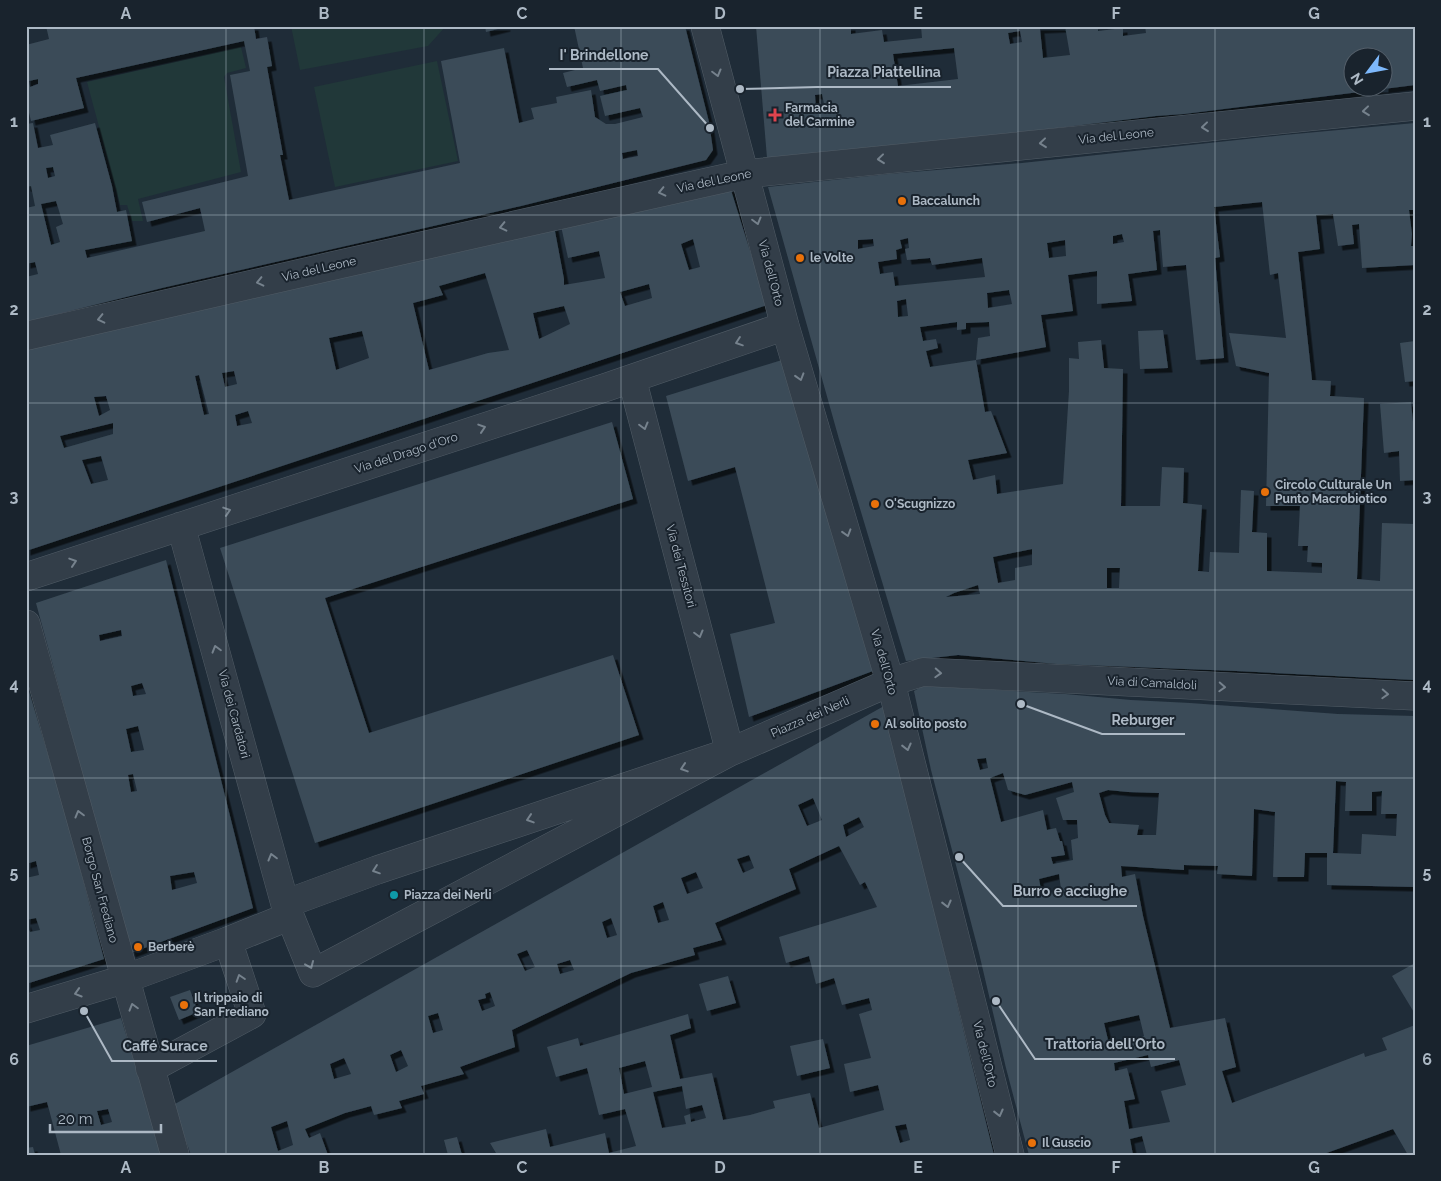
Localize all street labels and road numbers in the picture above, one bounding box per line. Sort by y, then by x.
street label: Via del Leone [1078,125,1154,147]
street label: Via del Leone [675,166,753,196]
street label: Via dell'Orto [755,238,787,308]
street label: Via del Leone [280,254,358,284]
street label: Via del Drago d'Oro [353,430,459,476]
street label: Via dei Tessitori [663,523,699,609]
street label: Via dell'Orto [868,627,900,697]
street label: Via dei Cardatori [215,668,253,760]
street label: Via di Camaldoli [1107,674,1197,692]
street label: Piazza dei Nerli [769,693,851,741]
street label: Borgo San Frediano [79,835,121,945]
street label: Via dell'Orto [970,1019,1000,1089]

